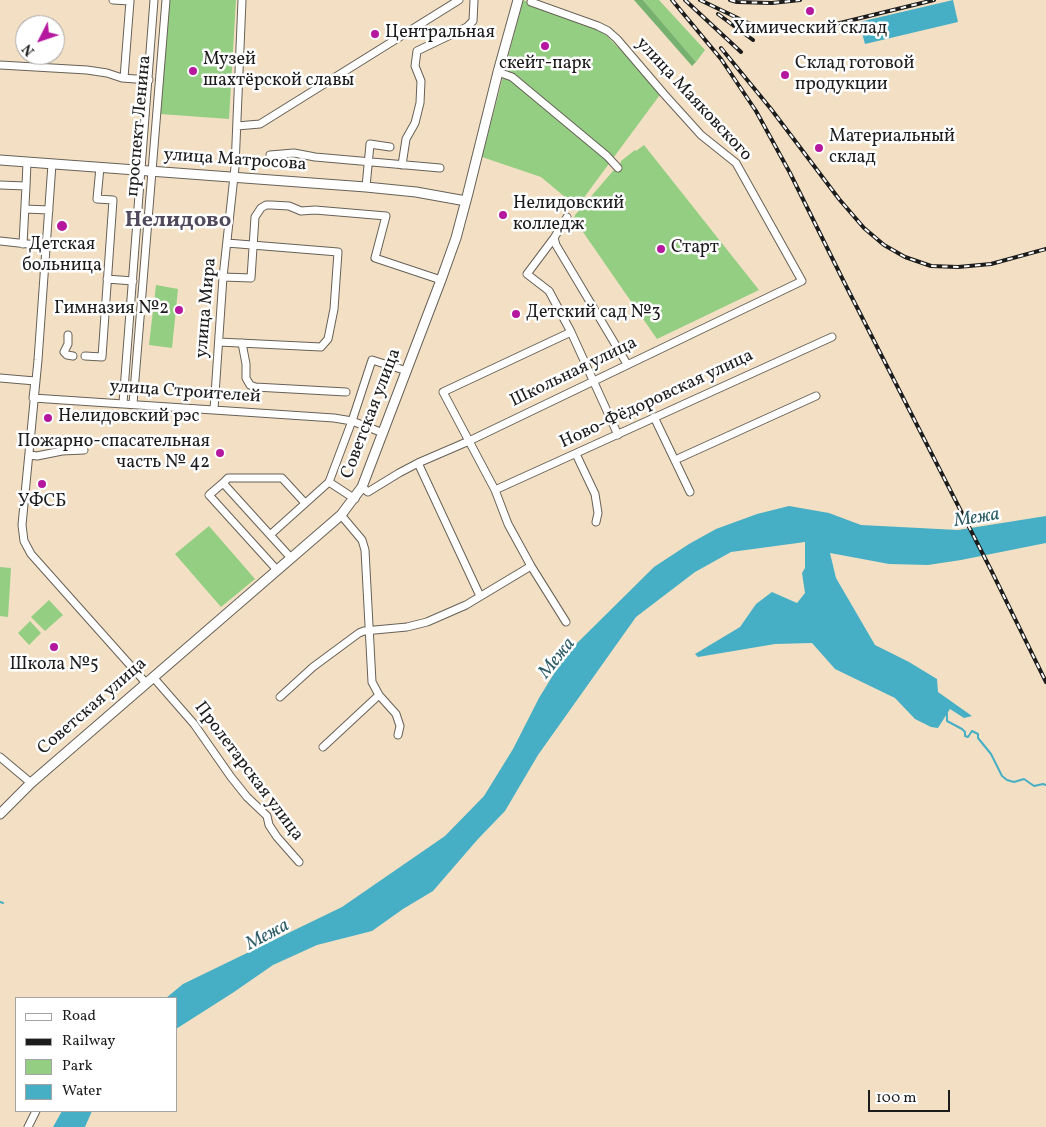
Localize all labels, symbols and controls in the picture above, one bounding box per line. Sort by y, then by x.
marker: Химический склад [804,5,816,17]
north arrow [15,15,65,65]
place label: Химический склад [733,19,887,41]
place label: Центральная [385,23,495,45]
marker: Центральная [369,28,381,40]
street label: улица Маяковского [630,34,756,166]
text: N [19,39,40,60]
marker: скейт-парк [539,40,551,52]
place label: Музей шахтёрской славы [203,50,354,92]
street label: проспект Ленина [123,54,157,198]
place label: скейт-парк [499,54,591,76]
place label: Склад готовой продукции [795,54,914,96]
marker: Музей шахтёрской славы [187,65,199,77]
marker: Склад готовой продукции [779,69,791,81]
place label: Материальный склад [829,127,955,170]
marker: Материальный склад [813,142,825,154]
street label: улица Матросова [163,145,307,177]
place label: Нелидовский колледж [513,194,624,236]
district label: Нелидово [125,209,231,235]
marker: Нелидовский колледж [497,209,509,221]
marker: Детская больница [55,219,69,233]
place label: Детская больница [22,235,102,278]
place label: Старт [671,238,719,260]
marker: Старт [655,243,667,255]
street label: улица Мира [192,257,222,359]
place label: Гимназия №2 [54,299,169,321]
place label: Детский сад №3 [526,303,661,325]
marker: Гимназия №2 [173,304,185,316]
marker: Детский сад №3 [510,308,522,320]
street label: Школьная улица [507,333,641,413]
street label: Советская улица [337,346,407,482]
street label: Ново-Фёдоровская улица [557,346,757,454]
street label: улица Строителей [109,377,261,409]
place label: Нелидовский рэс [58,407,199,429]
marker: Нелидовский рэс [42,412,54,424]
place label: Пожарно-спасательная часть № 42 [17,432,210,474]
marker: Пожарно-спасательная часть № 42 [214,447,226,459]
marker: УФСБ [36,478,48,490]
place label: УФСБ [18,492,66,514]
water label: Межа [953,504,1001,534]
water label: Межа [535,634,581,684]
marker: Школа №5 [48,641,60,653]
street label: Советская улица [34,654,152,760]
place label: Школа №5 [9,655,99,677]
street label: Пролетарская улица [189,698,307,846]
water label: Межа [242,915,294,957]
legend [15,997,178,1112]
text: Road [62,1006,96,1027]
text: Railway [62,1031,115,1052]
text: Park [62,1056,93,1077]
scale bar [871,1080,954,1112]
text: Water [62,1081,102,1102]
text: 100 m [876,1088,916,1109]

